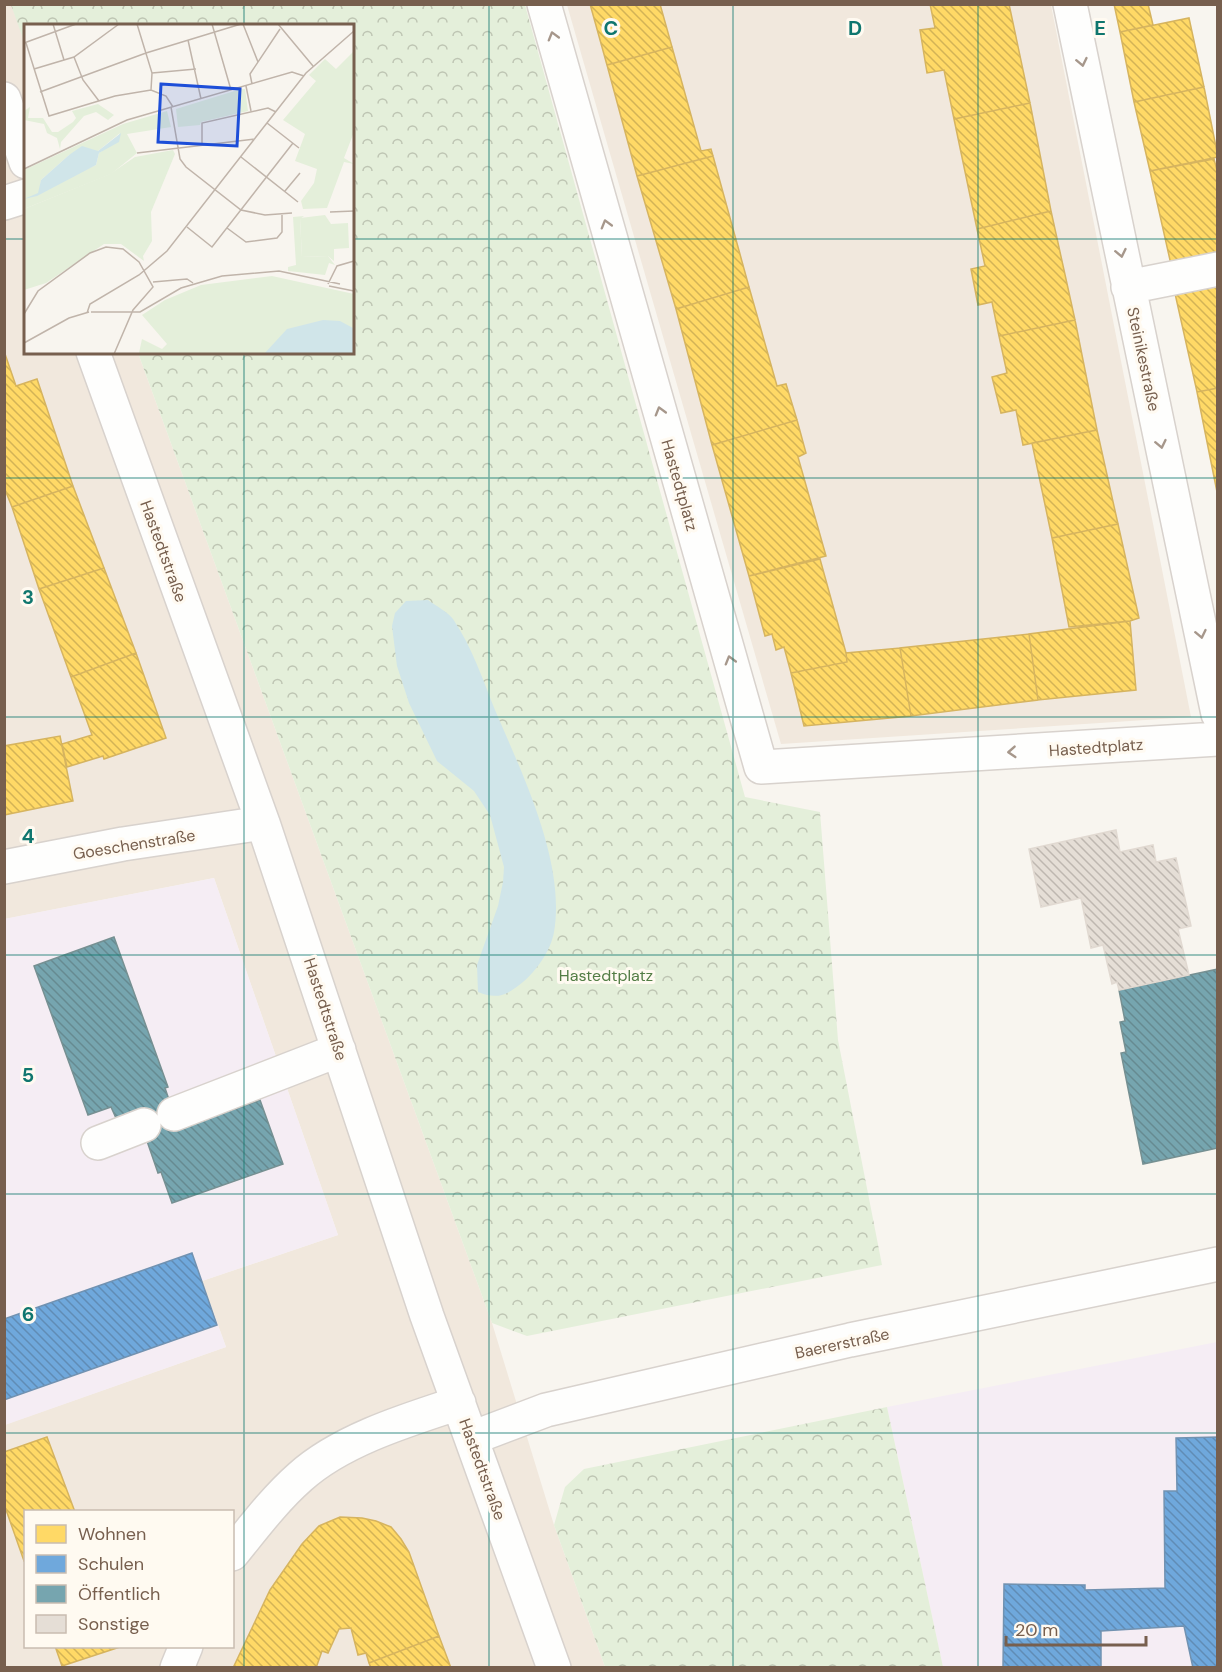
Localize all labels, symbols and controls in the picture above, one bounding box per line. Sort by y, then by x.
text: C [604,15,618,41]
text: D [848,15,862,41]
text: E [1094,15,1106,41]
inset map [24,24,354,354]
one-way arrow [548,31,560,42]
one-way arrow [1075,56,1088,66]
one-way arrow [601,219,613,230]
one-way arrow [1114,247,1127,257]
street label: Steinikestraße [1122,305,1165,413]
one-way arrow [654,407,667,417]
street label: Hastedtplatz [656,437,703,533]
one-way arrow [1154,438,1167,448]
street label: Hastedtstraße [135,497,192,605]
text: 3 [22,584,34,610]
one-way arrow [1194,629,1207,639]
one-way arrow [725,655,737,666]
street label: Hastedtplatz [1048,734,1144,761]
one-way arrow [1008,745,1017,758]
text: 4 [22,823,35,849]
street label: Goeschenstraße [71,824,197,865]
street label: Hastedtstraße [299,955,352,1063]
park label: Hastedtplatz [559,965,653,986]
text: 5 [22,1062,34,1088]
text: 6 [22,1301,34,1327]
street label: Baererstraße [793,1323,891,1364]
street label: Hastedtstraße [454,1415,511,1523]
legend [24,1510,234,1648]
text: Wohnen [78,1522,146,1546]
text: Schulen [78,1552,144,1576]
text: Öffentlich [78,1582,160,1606]
scale bar [1006,1609,1146,1647]
text: Sonstige [78,1612,149,1636]
text: 20 m [1015,1618,1058,1642]

